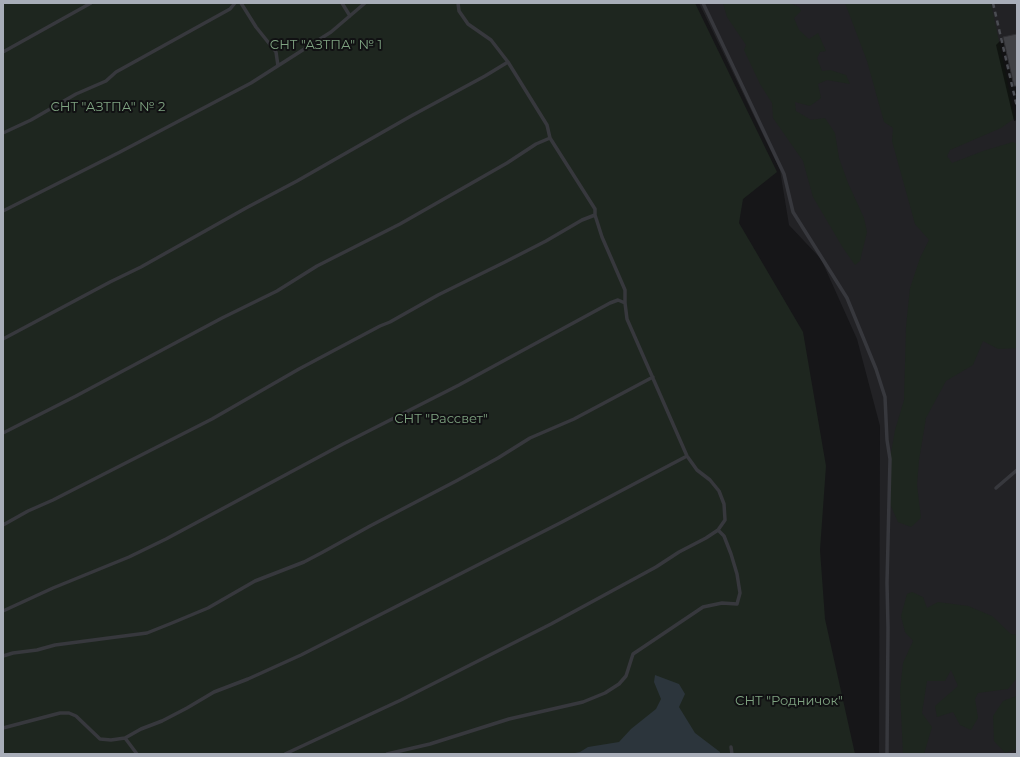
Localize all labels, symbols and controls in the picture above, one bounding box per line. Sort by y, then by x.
park label: СНТ "АЗТПА" № 1 [270,37,382,53]
park label: СНТ "АЗТПА" № 2 [51,99,165,115]
park label: СНТ "Рассвет" [394,411,488,427]
park label: СНТ "Родничок" [735,693,843,709]

